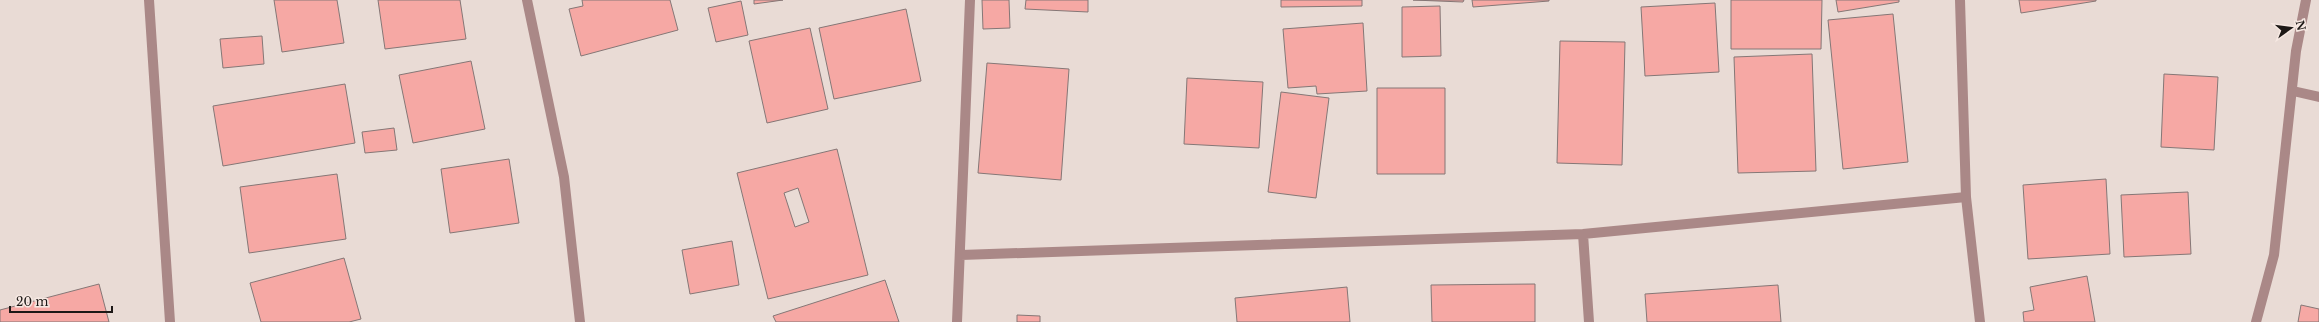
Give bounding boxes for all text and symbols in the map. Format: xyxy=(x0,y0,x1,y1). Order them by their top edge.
north arrow xyxy=(2271,8,2311,48)
text: N xyxy=(2293,19,2309,33)
scale bar xyxy=(10,288,112,314)
text: 20 m xyxy=(16,294,48,309)

